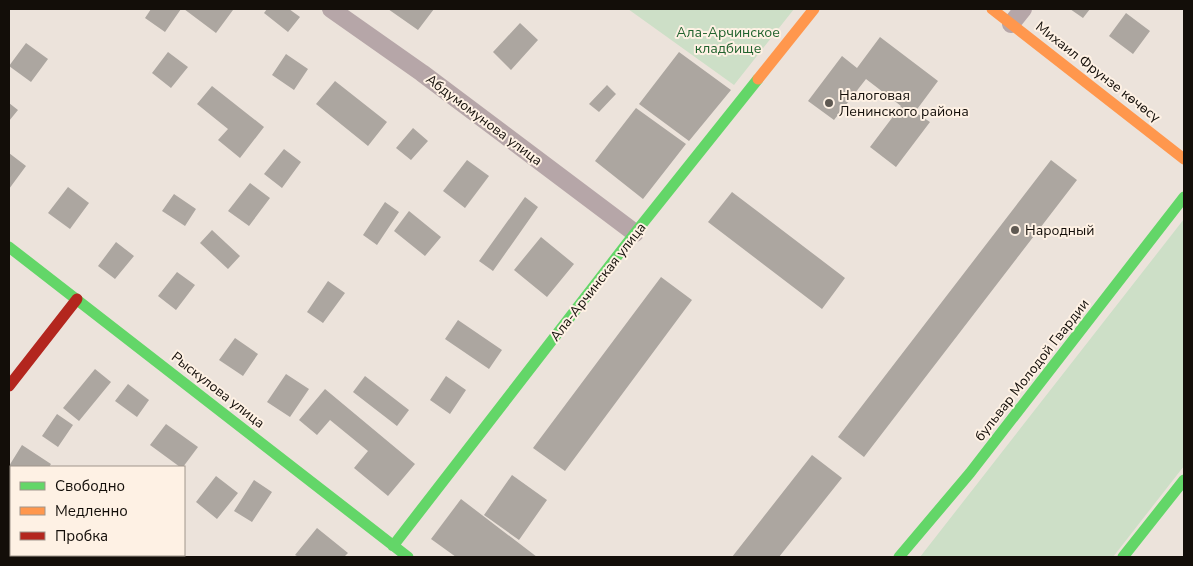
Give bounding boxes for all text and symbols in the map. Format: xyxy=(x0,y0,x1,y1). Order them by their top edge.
street label: Михаил Фрунзе көчөсү xyxy=(1032,17,1165,127)
park label: Ала-Арчинское кладбище xyxy=(676,23,780,58)
street label: Абдумомунова улица xyxy=(422,70,546,170)
place label: Налоговая Ленинского района xyxy=(839,86,969,121)
marker: Налоговая Ленинского района xyxy=(823,97,835,109)
street label: Ала-Арчинская улица xyxy=(546,219,650,345)
place label: Народный xyxy=(1025,221,1094,240)
marker: Народный xyxy=(1009,224,1021,236)
street label: бульвар Молодой Гвардии xyxy=(970,295,1094,445)
street label: Рыскулова улица xyxy=(167,348,269,432)
legend xyxy=(10,466,185,556)
text: Свободно xyxy=(55,476,125,496)
text: Медленно xyxy=(55,501,128,521)
text: Пробка xyxy=(55,526,108,546)

